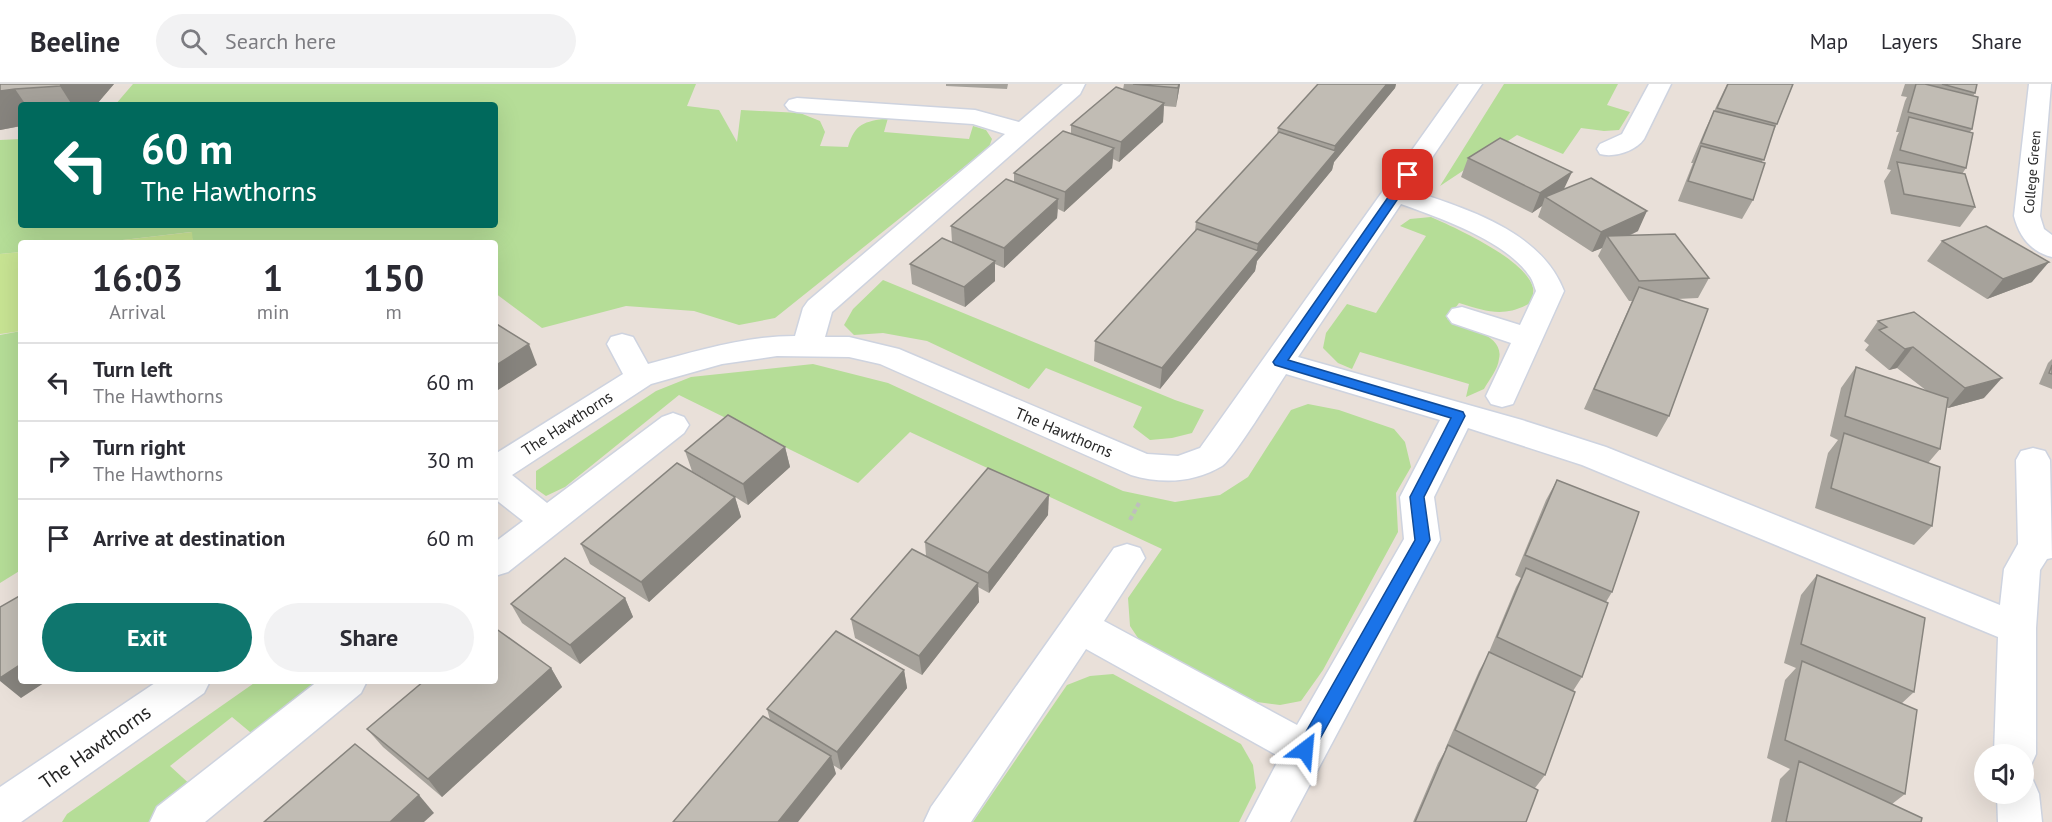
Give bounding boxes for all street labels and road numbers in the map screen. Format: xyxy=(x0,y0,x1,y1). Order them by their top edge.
street label: College Green xyxy=(2019,130,2045,214)
street label: The Hawthorns xyxy=(518,386,616,460)
street label: The Hawthorns xyxy=(1012,402,1116,462)
street label: The Hawthorns xyxy=(34,699,156,795)

